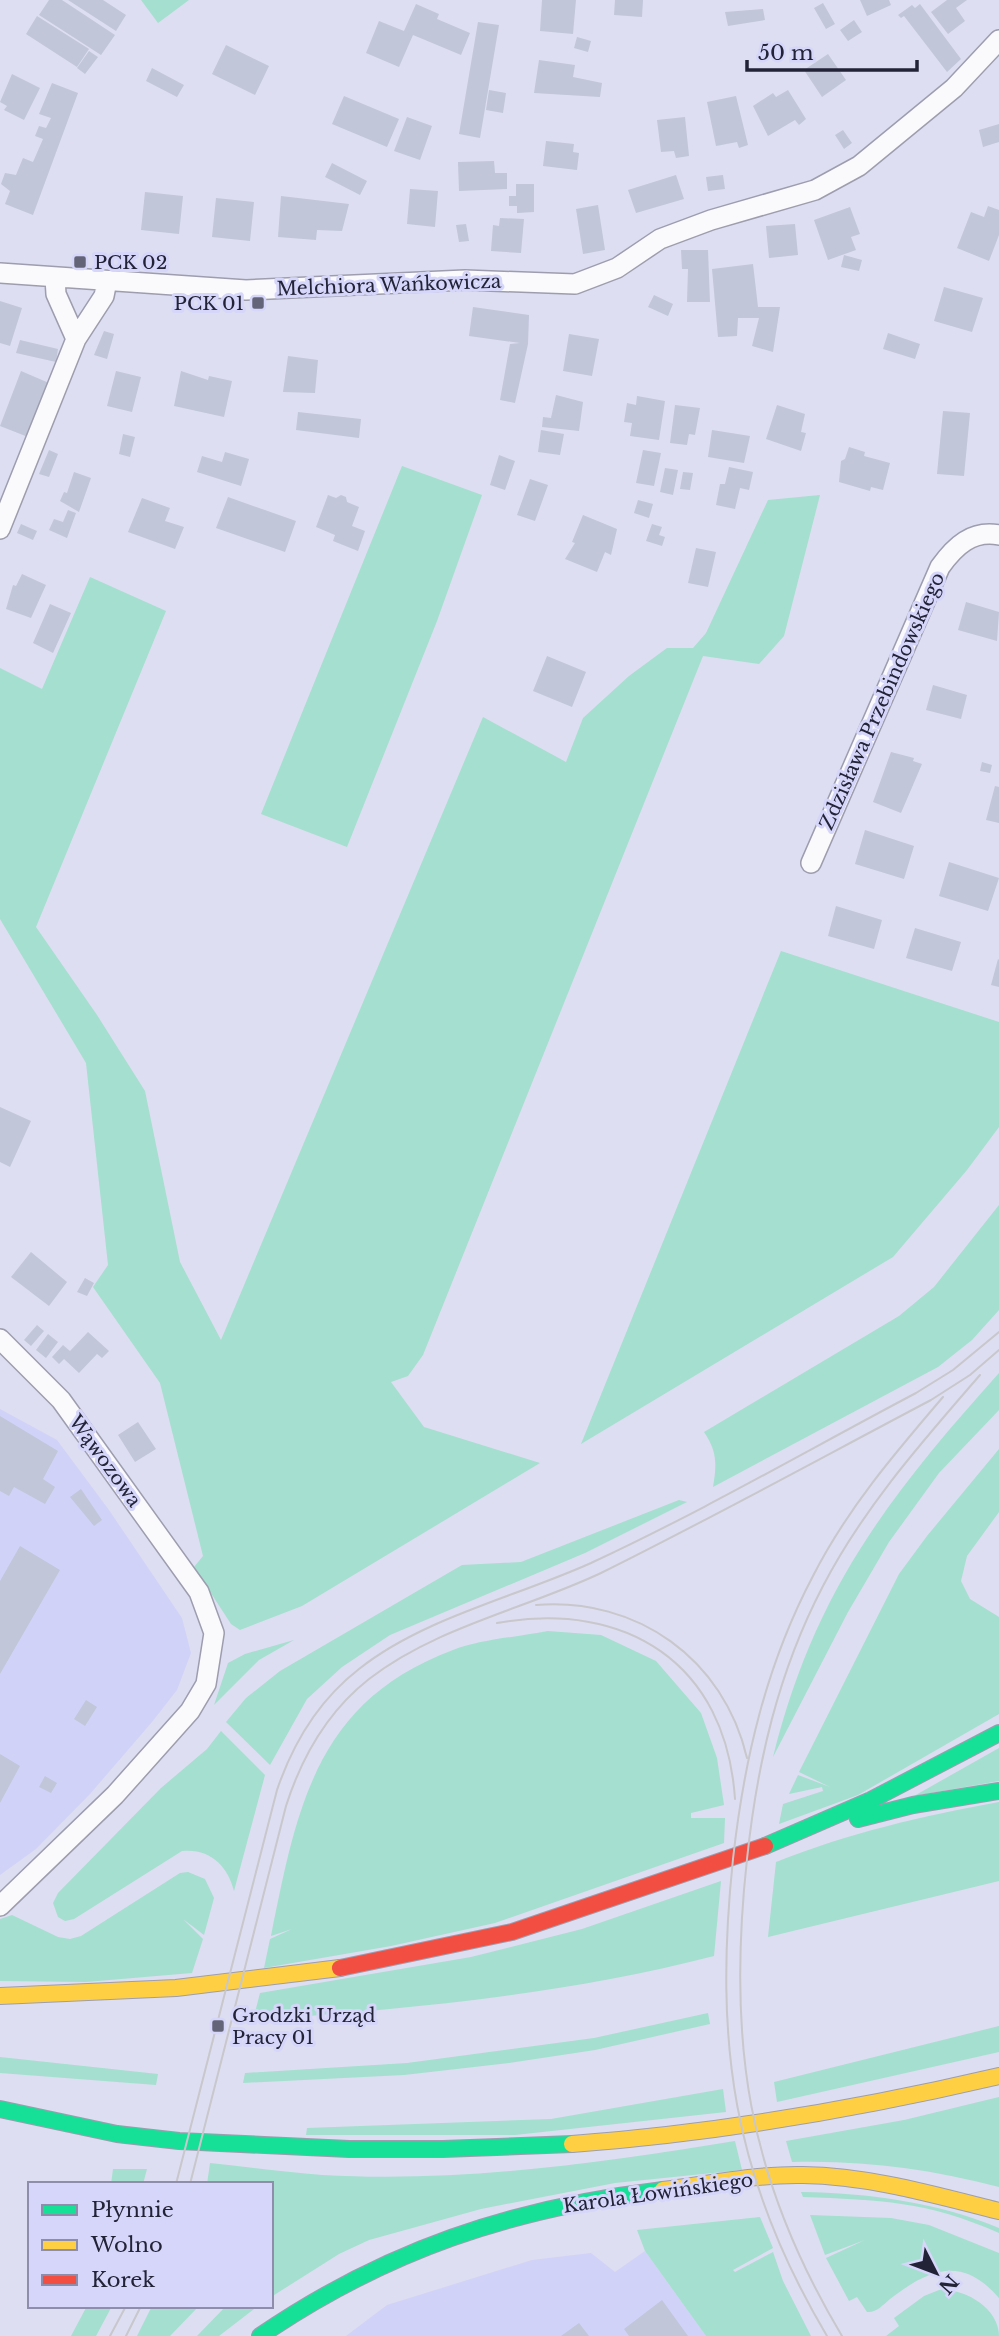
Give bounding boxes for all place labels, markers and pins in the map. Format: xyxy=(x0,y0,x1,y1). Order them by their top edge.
place label: PCK 02 xyxy=(94,251,167,274)
marker: PCK 02 xyxy=(72,254,88,270)
place label: PCK 01 xyxy=(174,292,244,315)
marker: PCK 01 xyxy=(250,295,266,311)
place label: Grodzki Urząd Pracy 01 xyxy=(232,2004,376,2049)
marker: Grodzki Urząd Pracy 01 xyxy=(210,2018,226,2034)

